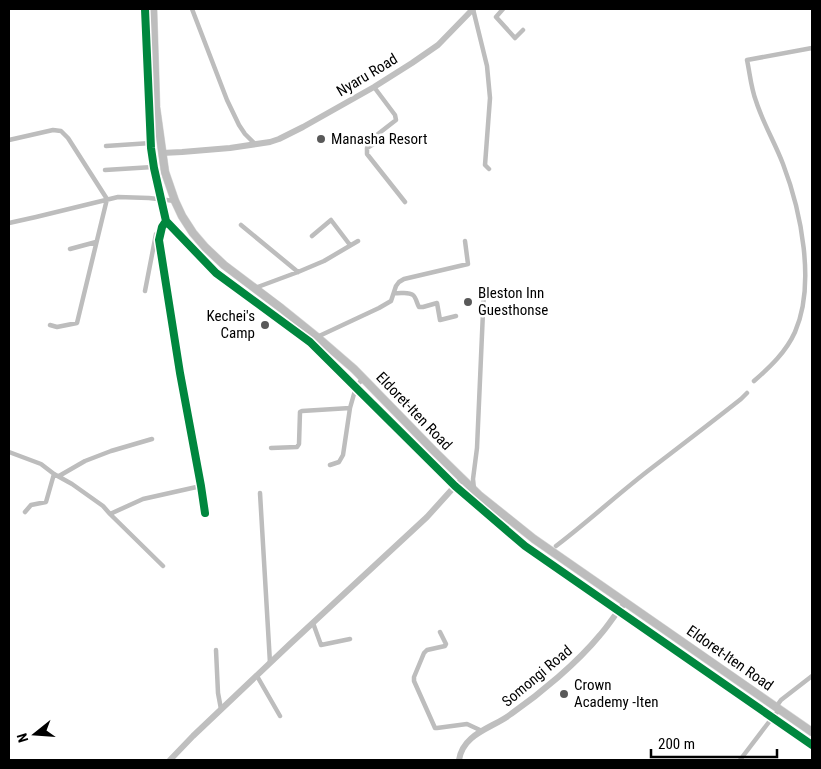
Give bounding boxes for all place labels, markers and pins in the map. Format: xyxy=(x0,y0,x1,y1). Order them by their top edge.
place label: Manasha Resort xyxy=(331,130,427,148)
marker: Manasha Resort xyxy=(315,133,327,145)
place label: Bleston Inn Guesthonse xyxy=(478,284,548,319)
marker: Bleston Inn Guesthonse xyxy=(462,296,474,308)
place label: Kechei's Camp xyxy=(206,307,255,342)
marker: Kechei's Camp xyxy=(259,319,271,331)
place label: Crown Academy -Iten xyxy=(574,676,658,711)
marker: Crown Academy -Iten xyxy=(558,688,570,700)

